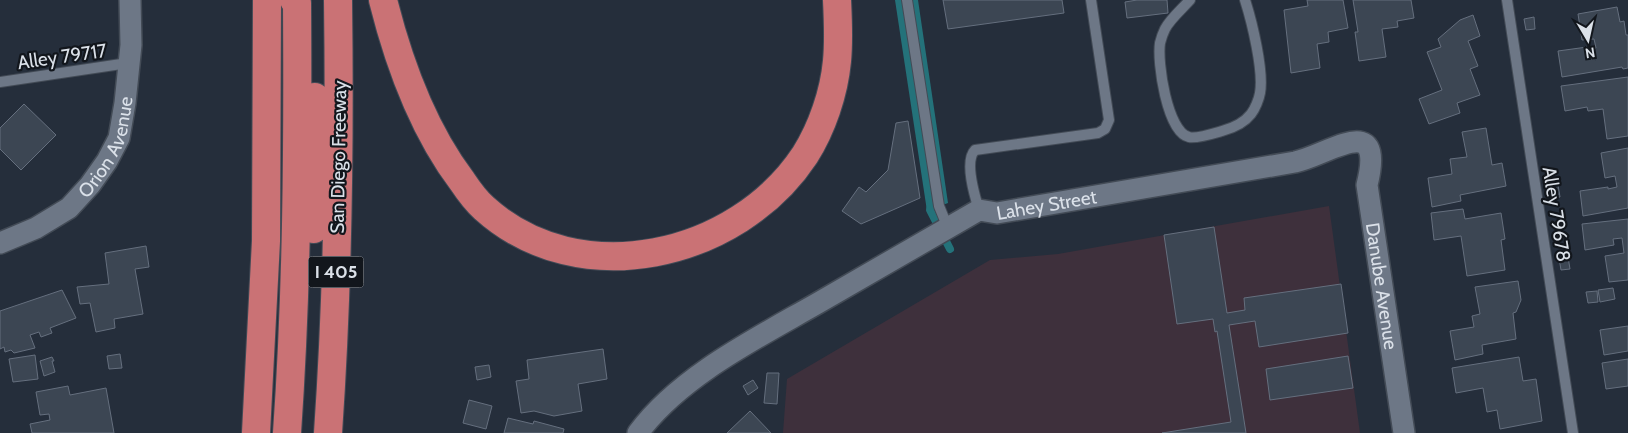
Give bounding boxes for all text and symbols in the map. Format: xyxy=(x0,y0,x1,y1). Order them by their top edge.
north arrow xyxy=(1563,15,1613,65)
street label: Alley 79717 xyxy=(16,39,108,74)
text: N xyxy=(1584,43,1596,63)
street label: San Diego Freeway xyxy=(326,80,351,234)
street label: Orion Avenue xyxy=(73,95,138,203)
street label: Alley 79678 xyxy=(1538,165,1575,263)
street label: Lahey Street xyxy=(995,185,1099,225)
street label: Danube Avenue xyxy=(1361,221,1402,351)
road number: I 405 xyxy=(308,256,364,288)

